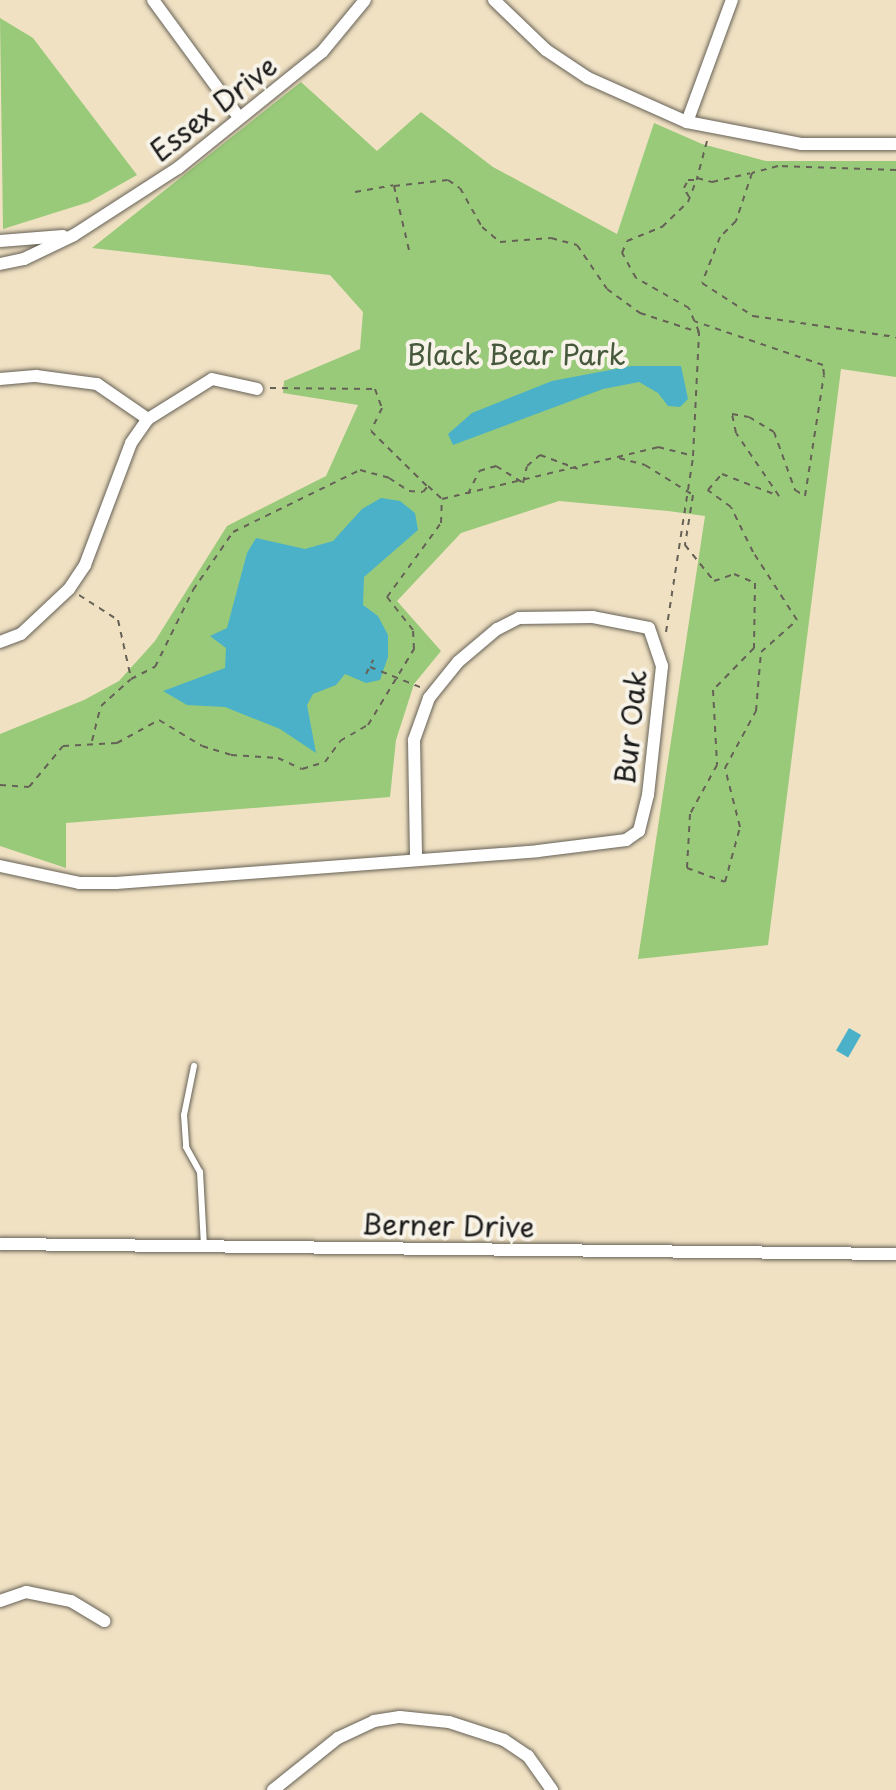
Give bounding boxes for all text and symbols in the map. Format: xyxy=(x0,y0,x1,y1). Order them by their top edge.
street label: Essex Drive xyxy=(142,48,284,168)
park label: Black Bear Park xyxy=(406,337,626,371)
street label: Bur Oak xyxy=(607,669,653,785)
street label: Berner Drive xyxy=(360,1207,536,1243)

